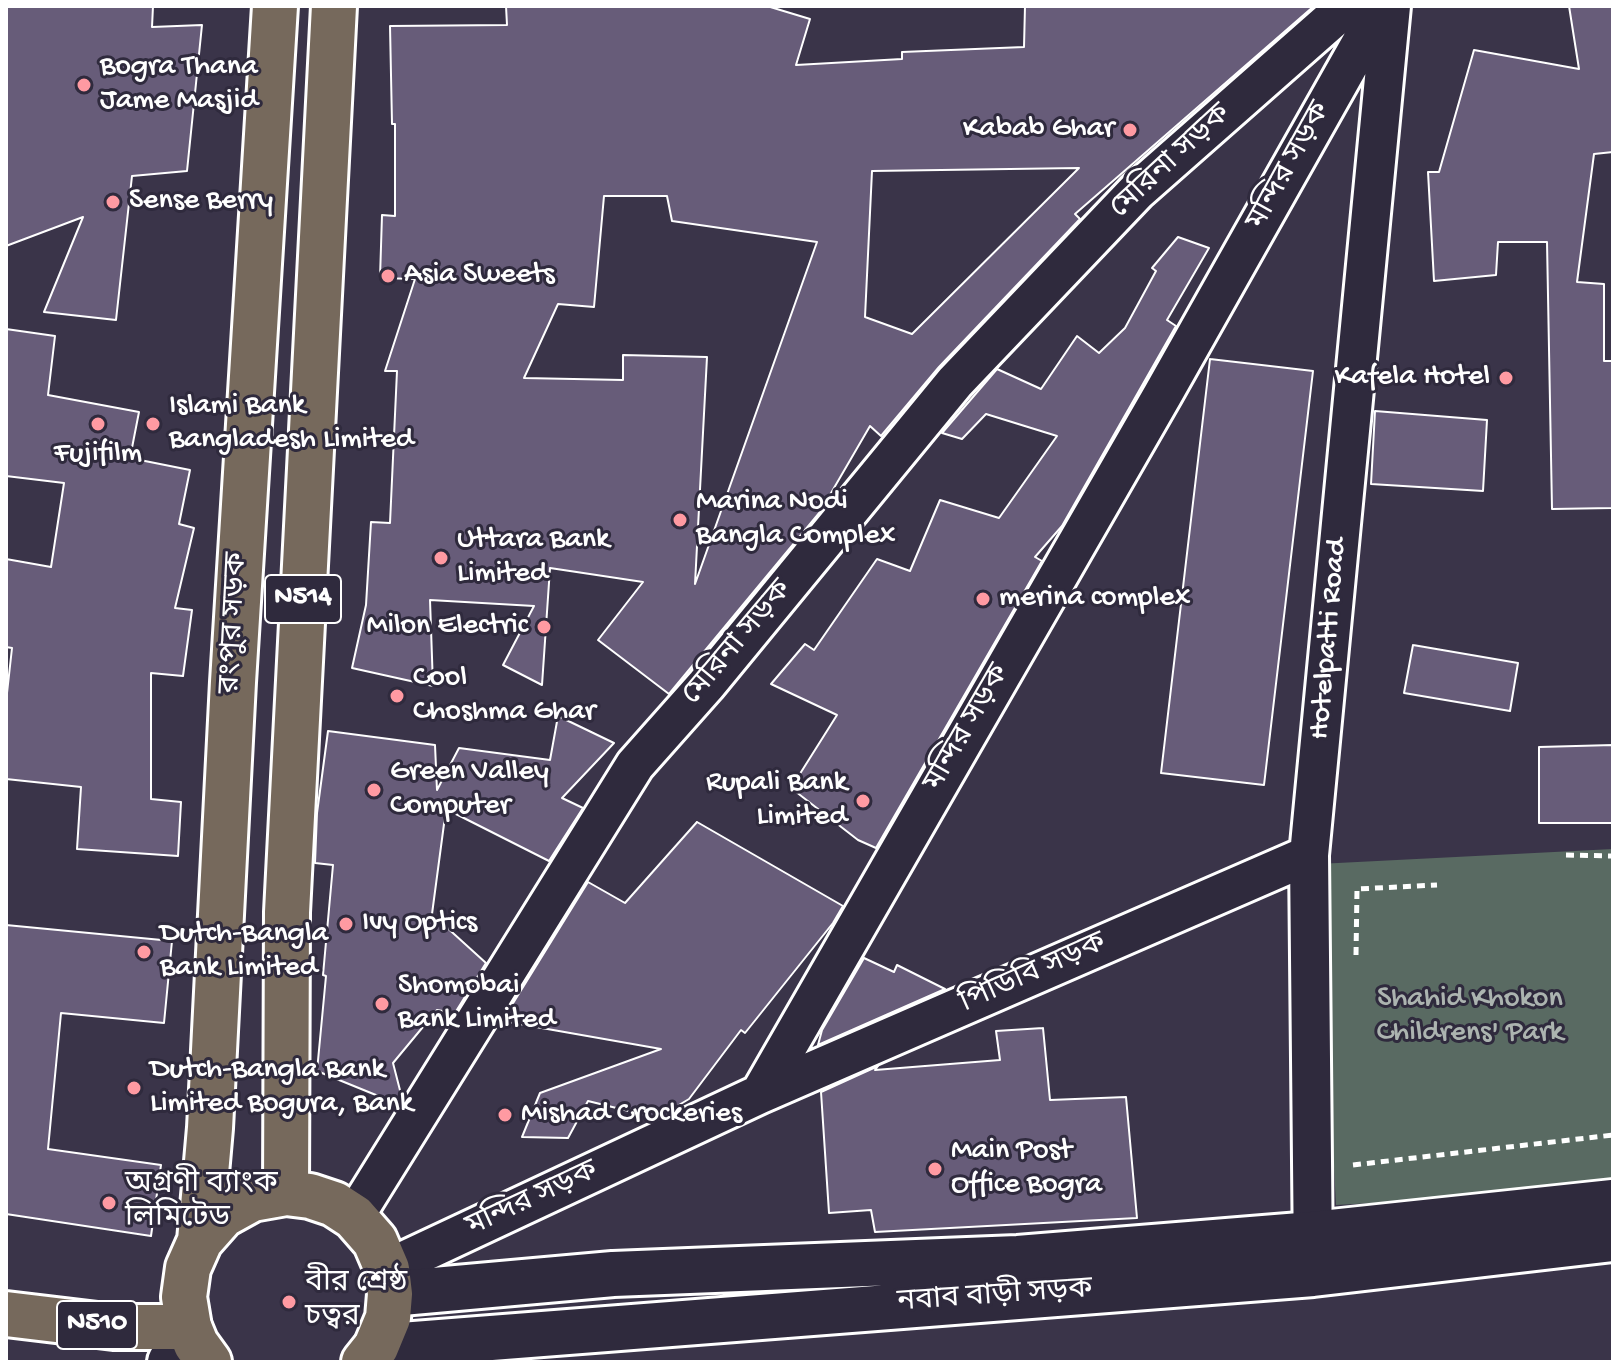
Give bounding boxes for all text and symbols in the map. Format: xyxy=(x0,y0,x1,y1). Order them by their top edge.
place label: Bogra Thana Jame Masjid xyxy=(100,50,258,120)
marker: Bogra Thana Jame Masjid xyxy=(75,76,93,94)
street label: মন্দির সড়ক xyxy=(1241,97,1341,237)
street label: মেরিনা সড়ক xyxy=(1104,98,1240,228)
place label: Kabab Ghar xyxy=(963,112,1114,148)
marker: Kabab Ghar xyxy=(1121,121,1139,139)
place label: Sense Berry xyxy=(129,184,273,220)
marker: Sense Berry xyxy=(104,193,122,211)
place label: Asia Sweets xyxy=(404,258,554,294)
marker: Asia Sweets xyxy=(379,267,397,285)
place label: Kafela Hotel xyxy=(1335,360,1490,396)
marker: Kafela Hotel xyxy=(1497,369,1515,387)
place label: Islami Bank Bangladesh Limited xyxy=(169,389,413,460)
marker: Fujifilm xyxy=(89,415,107,433)
marker: Islami Bank Bangladesh Limited xyxy=(144,415,162,433)
place label: Fujifilm xyxy=(54,437,142,473)
place label: Marina Nodi Bangla Complex xyxy=(696,485,895,556)
marker: Marina Nodi Bangla Complex xyxy=(671,511,689,529)
place label: Uttara Bank Limited xyxy=(457,523,609,594)
street label: Hotelpatti Road xyxy=(1303,537,1357,741)
marker: Uttara Bank Limited xyxy=(432,549,450,567)
street label: রংপুর সড়ক xyxy=(214,551,258,695)
street label: মেরিনা সড়ক xyxy=(676,574,802,714)
road number: N514 xyxy=(265,575,341,623)
place label: merina complex xyxy=(999,581,1191,617)
marker: merina complex xyxy=(974,590,992,608)
place label: Milon Electric xyxy=(367,609,528,645)
marker: Milon Electric xyxy=(535,618,553,636)
street label: মন্দির সড়ক xyxy=(918,659,1020,799)
place label: Cool Choshma Ghar xyxy=(413,661,595,732)
marker: Cool Choshma Ghar xyxy=(388,687,406,705)
place label: Green Valley Computer xyxy=(390,755,549,826)
place label: Rupali Bank Limited xyxy=(706,766,847,836)
marker: Green Valley Computer xyxy=(365,781,383,799)
marker: Rupali Bank Limited xyxy=(854,792,872,810)
place label: Ivy Optics xyxy=(362,906,477,942)
marker: Ivy Optics xyxy=(337,915,355,933)
place label: Dutch-Bangla Bank Limited xyxy=(160,917,328,988)
street label: পিডিবি সড়ক xyxy=(955,927,1113,1023)
marker: Dutch-Bangla Bank Limited xyxy=(135,943,153,961)
place label: Shomobai Bank Limited xyxy=(398,969,555,1040)
park label: Shahid Khokon Childrens' Park xyxy=(1377,982,1563,1052)
marker: Shomobai Bank Limited xyxy=(373,995,391,1013)
place label: Dutch-Bangla Bank Limited Bogura, Bank xyxy=(150,1053,413,1124)
marker: Dutch-Bangla Bank Limited Bogura, Bank xyxy=(125,1079,143,1097)
place label: Mishad Crockeries xyxy=(521,1097,742,1133)
marker: Mishad Crockeries xyxy=(496,1106,514,1124)
place label: Main Post Office Bogra xyxy=(951,1134,1102,1204)
street label: মন্দির সড়ক xyxy=(461,1155,605,1247)
marker: Main Post Office Bogra xyxy=(926,1160,944,1178)
place label: অগ্রণী ব্যাংক লিমিটেড xyxy=(125,1168,278,1238)
marker: অগ্রণী ব্যাংক লিমিটেড xyxy=(100,1194,118,1212)
place label: বীর শ্রেষ্ঠ চত্বর xyxy=(305,1267,407,1338)
street label: নবাব বাড়ী সড়ক xyxy=(896,1273,1094,1323)
marker: বীর শ্রেষ্ঠ চত্বর xyxy=(280,1293,298,1311)
road number: N510 xyxy=(57,1301,137,1349)

